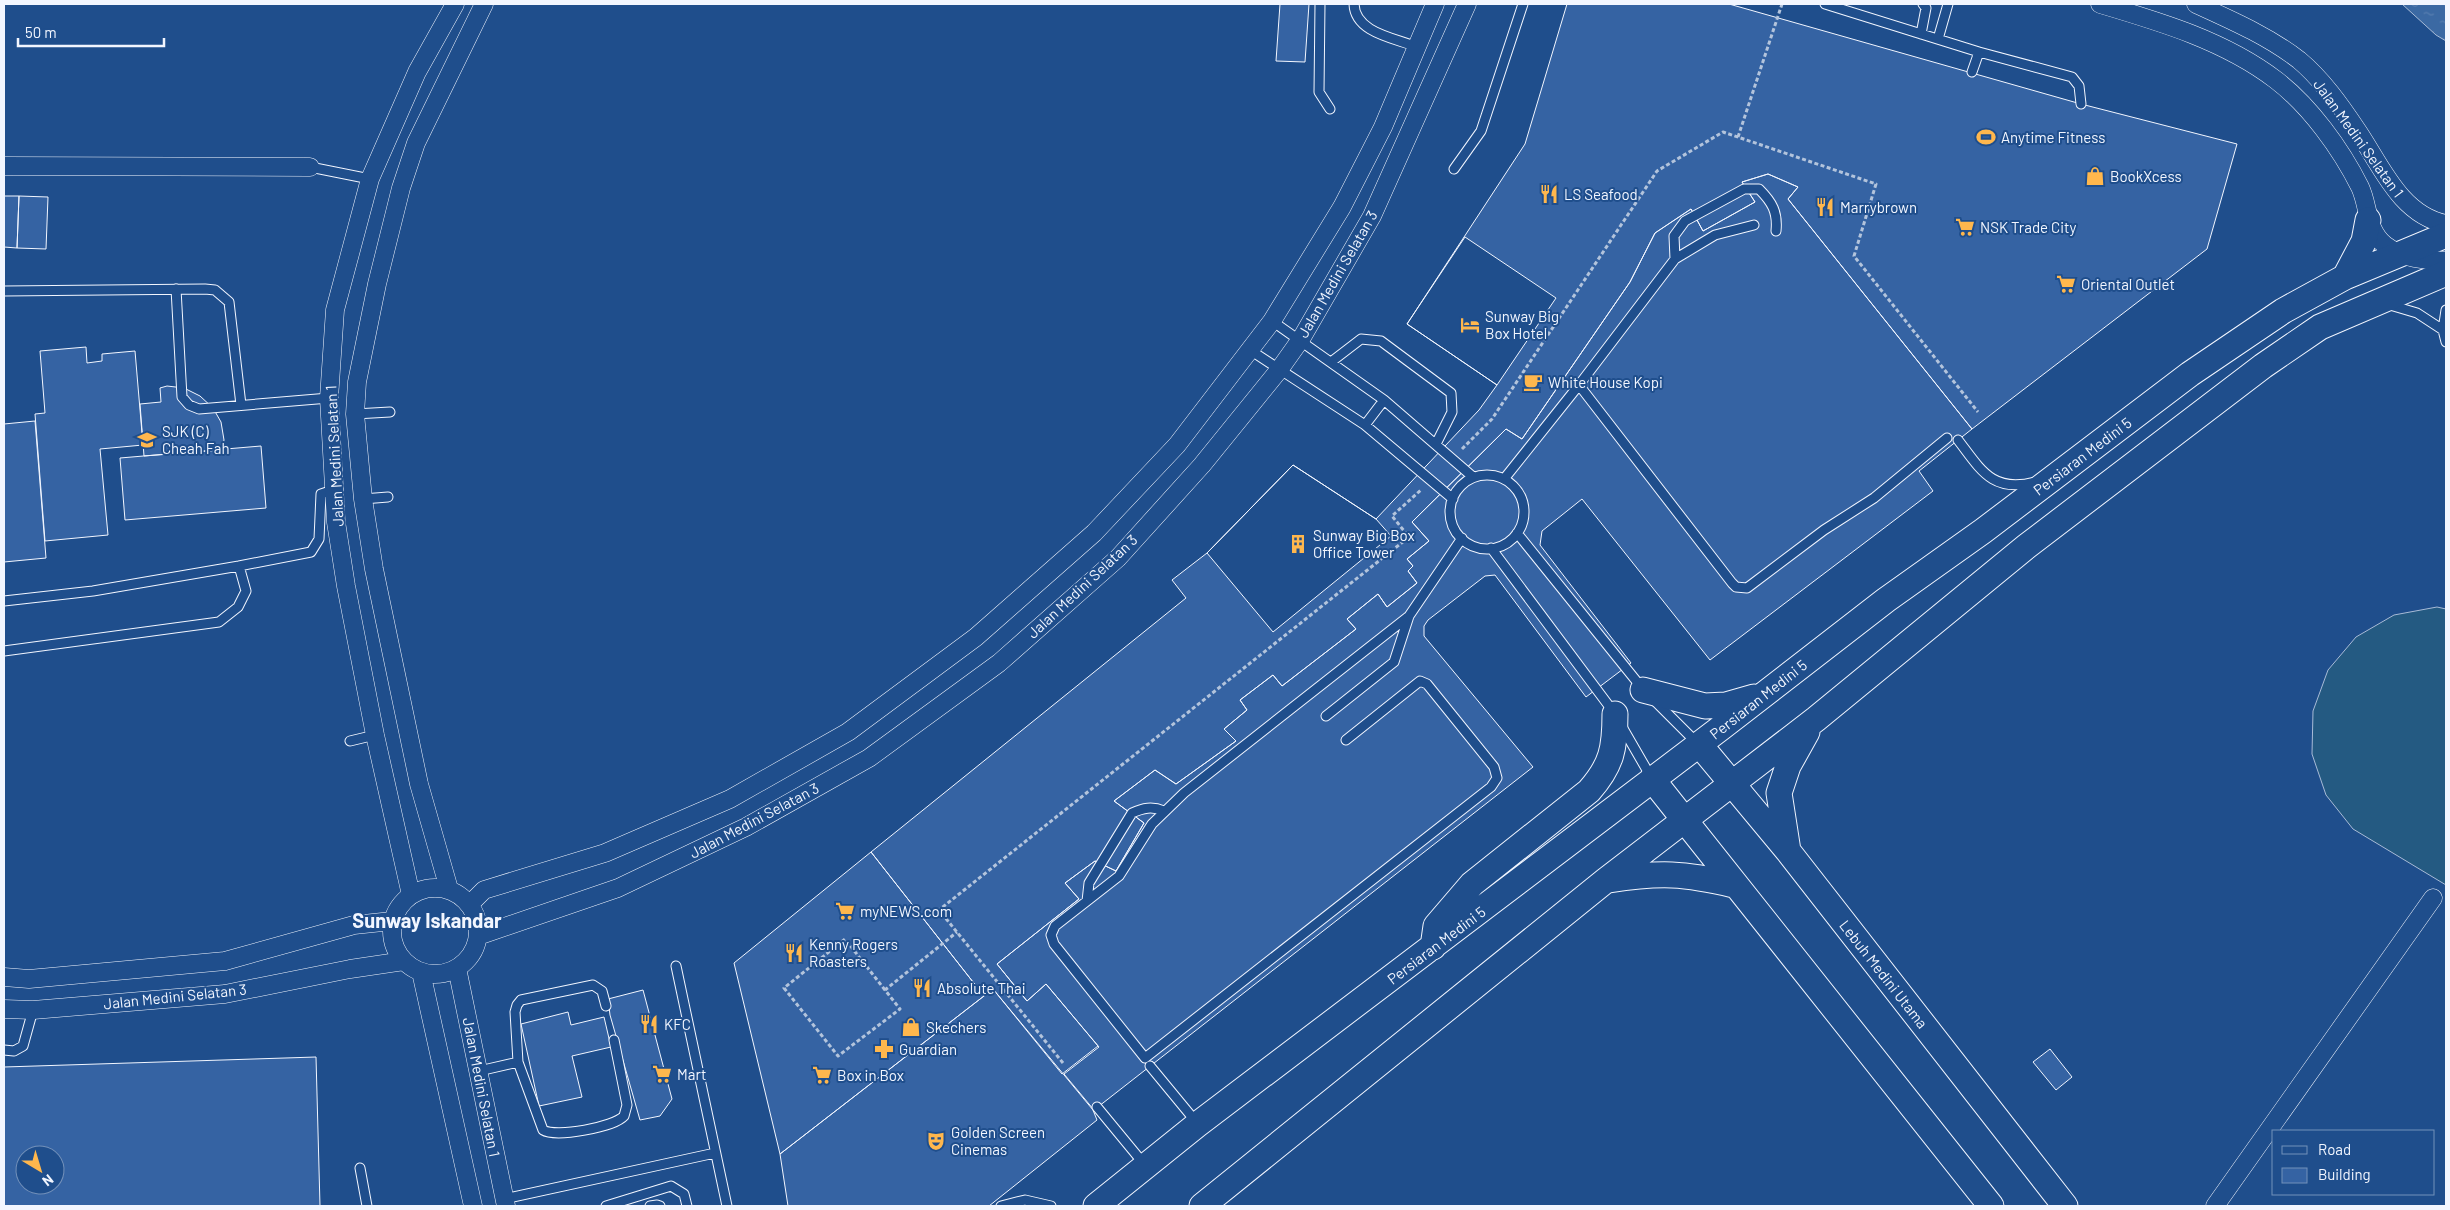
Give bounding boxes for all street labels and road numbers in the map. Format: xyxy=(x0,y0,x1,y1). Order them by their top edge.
street label: Jalan Medini Selatan 1 xyxy=(2310,75,2408,201)
street label: Jalan Medini Selatan 3 xyxy=(1293,207,1381,341)
street label: Jalan Medini Selatan 1 xyxy=(321,385,347,527)
street label: Persiaran Medini 5 xyxy=(2029,413,2135,499)
street label: Jalan Medini Selatan 3 xyxy=(1023,530,1141,642)
street label: Persiaran Medini 5 xyxy=(1706,656,1810,742)
street label: Jalan Medini Selatan 3 xyxy=(686,778,822,862)
street label: Persiaran Medini 5 xyxy=(1383,902,1489,988)
street label: Lebuh Medini Utama xyxy=(1836,916,1932,1032)
street label: Jalan Medini Selatan 3 xyxy=(102,980,248,1012)
street label: Jalan Medini Selatan 1 xyxy=(460,1016,504,1158)

